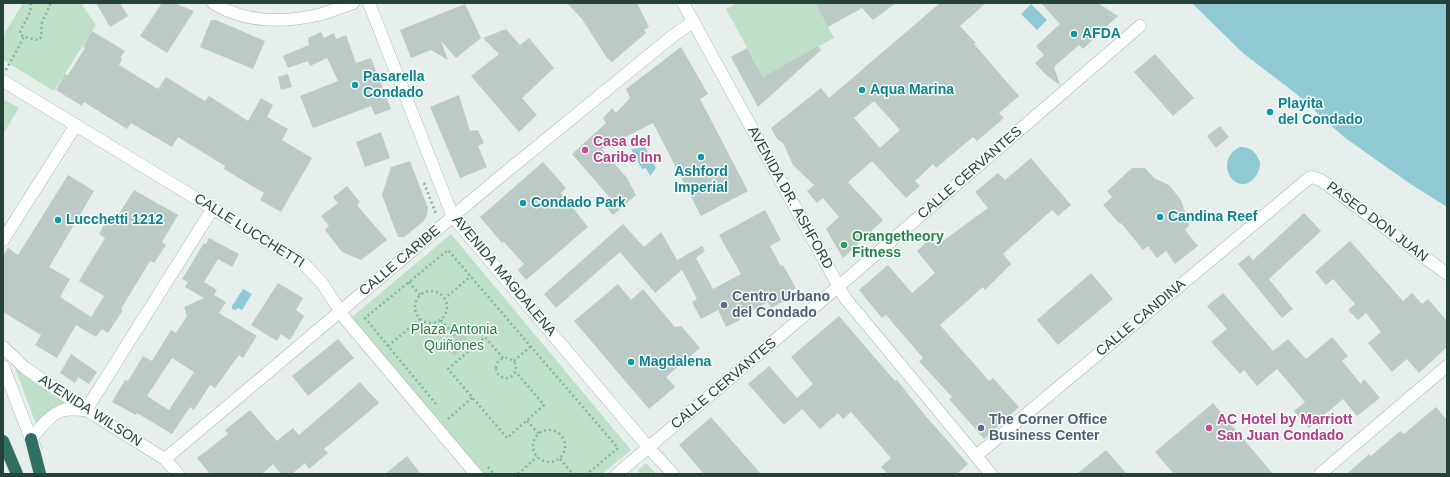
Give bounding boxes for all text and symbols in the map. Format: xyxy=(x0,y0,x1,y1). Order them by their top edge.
place label: AFDA xyxy=(1082,26,1121,42)
marker: AFDA xyxy=(1069,29,1079,39)
place label: Pasarella Condado xyxy=(363,69,424,102)
marker: Pasarella Condado xyxy=(350,80,360,90)
place label: Aqua Marina xyxy=(870,82,954,98)
marker: Aqua Marina xyxy=(857,85,867,95)
place label: Playita del Condado xyxy=(1278,96,1363,128)
marker: Playita del Condado xyxy=(1265,107,1275,117)
street label: CALLE CERVANTES xyxy=(914,123,1026,223)
street label: AVENIDA DR. ASHFORD xyxy=(744,124,836,272)
place label: Casa del Caribe Inn xyxy=(593,134,661,166)
marker: Casa del Caribe Inn xyxy=(580,145,590,155)
marker: Ashford Imperial xyxy=(696,152,706,162)
place label: Ashford Imperial xyxy=(674,164,728,196)
street label: PASEO DON JUAN xyxy=(1323,178,1431,266)
street label: CALLE LUCCHETTI xyxy=(191,190,307,272)
place label: Condado Park xyxy=(531,195,626,211)
marker: Condado Park xyxy=(518,198,528,208)
place label: Candina Reef xyxy=(1168,209,1257,225)
place label: Lucchetti 1212 xyxy=(66,212,163,228)
street label: AVENIDA MAGDALENA xyxy=(449,212,559,340)
marker: Candina Reef xyxy=(1155,212,1165,222)
marker: Lucchetti 1212 xyxy=(53,215,63,225)
street label: CALLE CARIBE xyxy=(356,222,444,300)
place label: Orangetheory Fitness xyxy=(852,229,944,262)
marker: Orangetheory Fitness xyxy=(839,240,849,250)
street label: CALLE CANDINA xyxy=(1093,276,1189,360)
place label: Centro Urbano del Condado xyxy=(732,289,830,322)
marker: Centro Urbano del Condado xyxy=(719,300,729,310)
park label: Plaza Antonia Quiñones xyxy=(411,322,497,354)
street label: CALLE CERVANTES xyxy=(668,335,780,433)
place label: Magdalena xyxy=(639,354,711,370)
marker: Magdalena xyxy=(626,357,636,367)
street label: AVENIDA WILSON xyxy=(35,371,145,451)
place label: The Corner Office Business Center xyxy=(989,412,1107,444)
place label: AC Hotel by Marriott San Juan Condado xyxy=(1217,412,1352,444)
marker: The Corner Office Business Center xyxy=(976,423,986,433)
marker: AC Hotel by Marriott San Juan Condado xyxy=(1204,423,1214,433)

